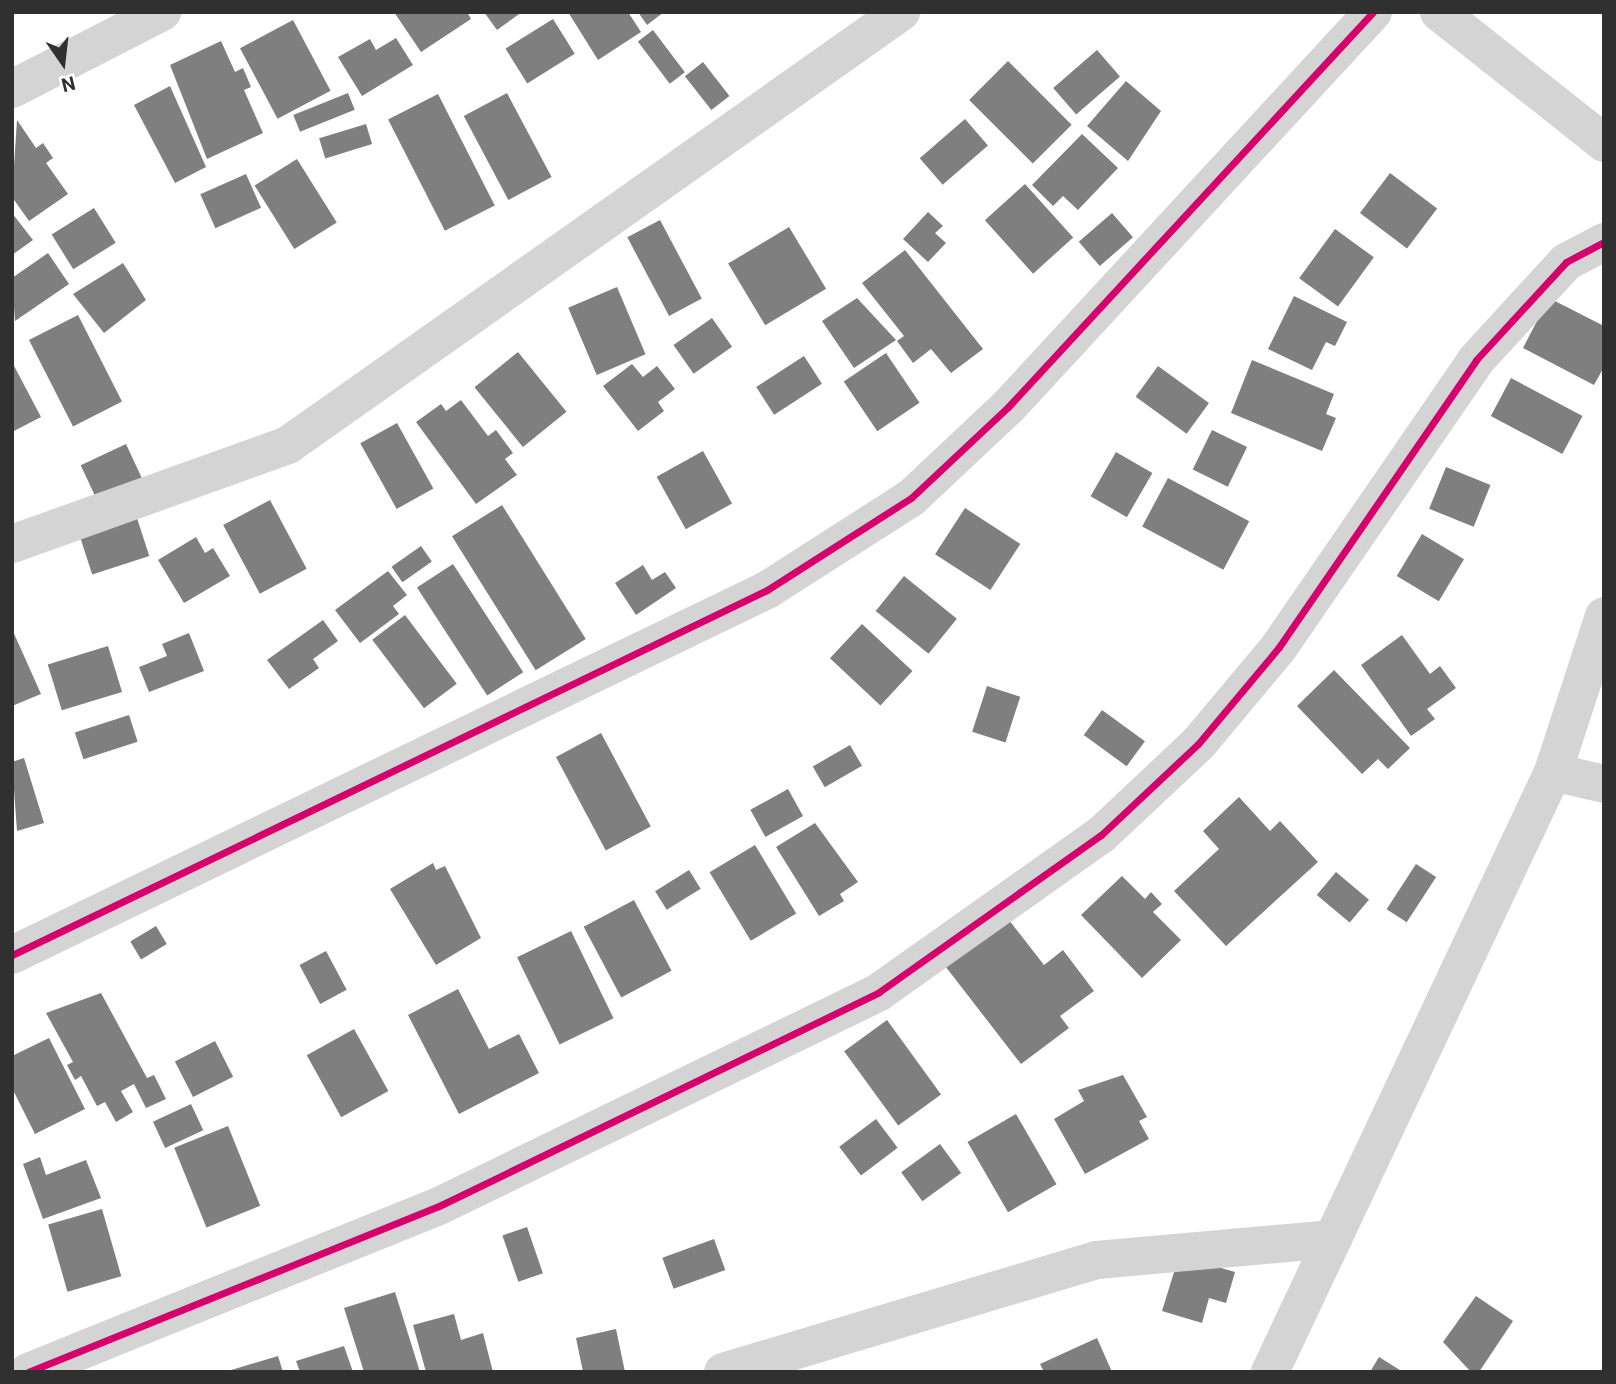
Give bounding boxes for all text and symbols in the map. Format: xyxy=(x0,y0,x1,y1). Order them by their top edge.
north arrow xyxy=(28,28,98,98)
text: N xyxy=(59,71,77,97)

